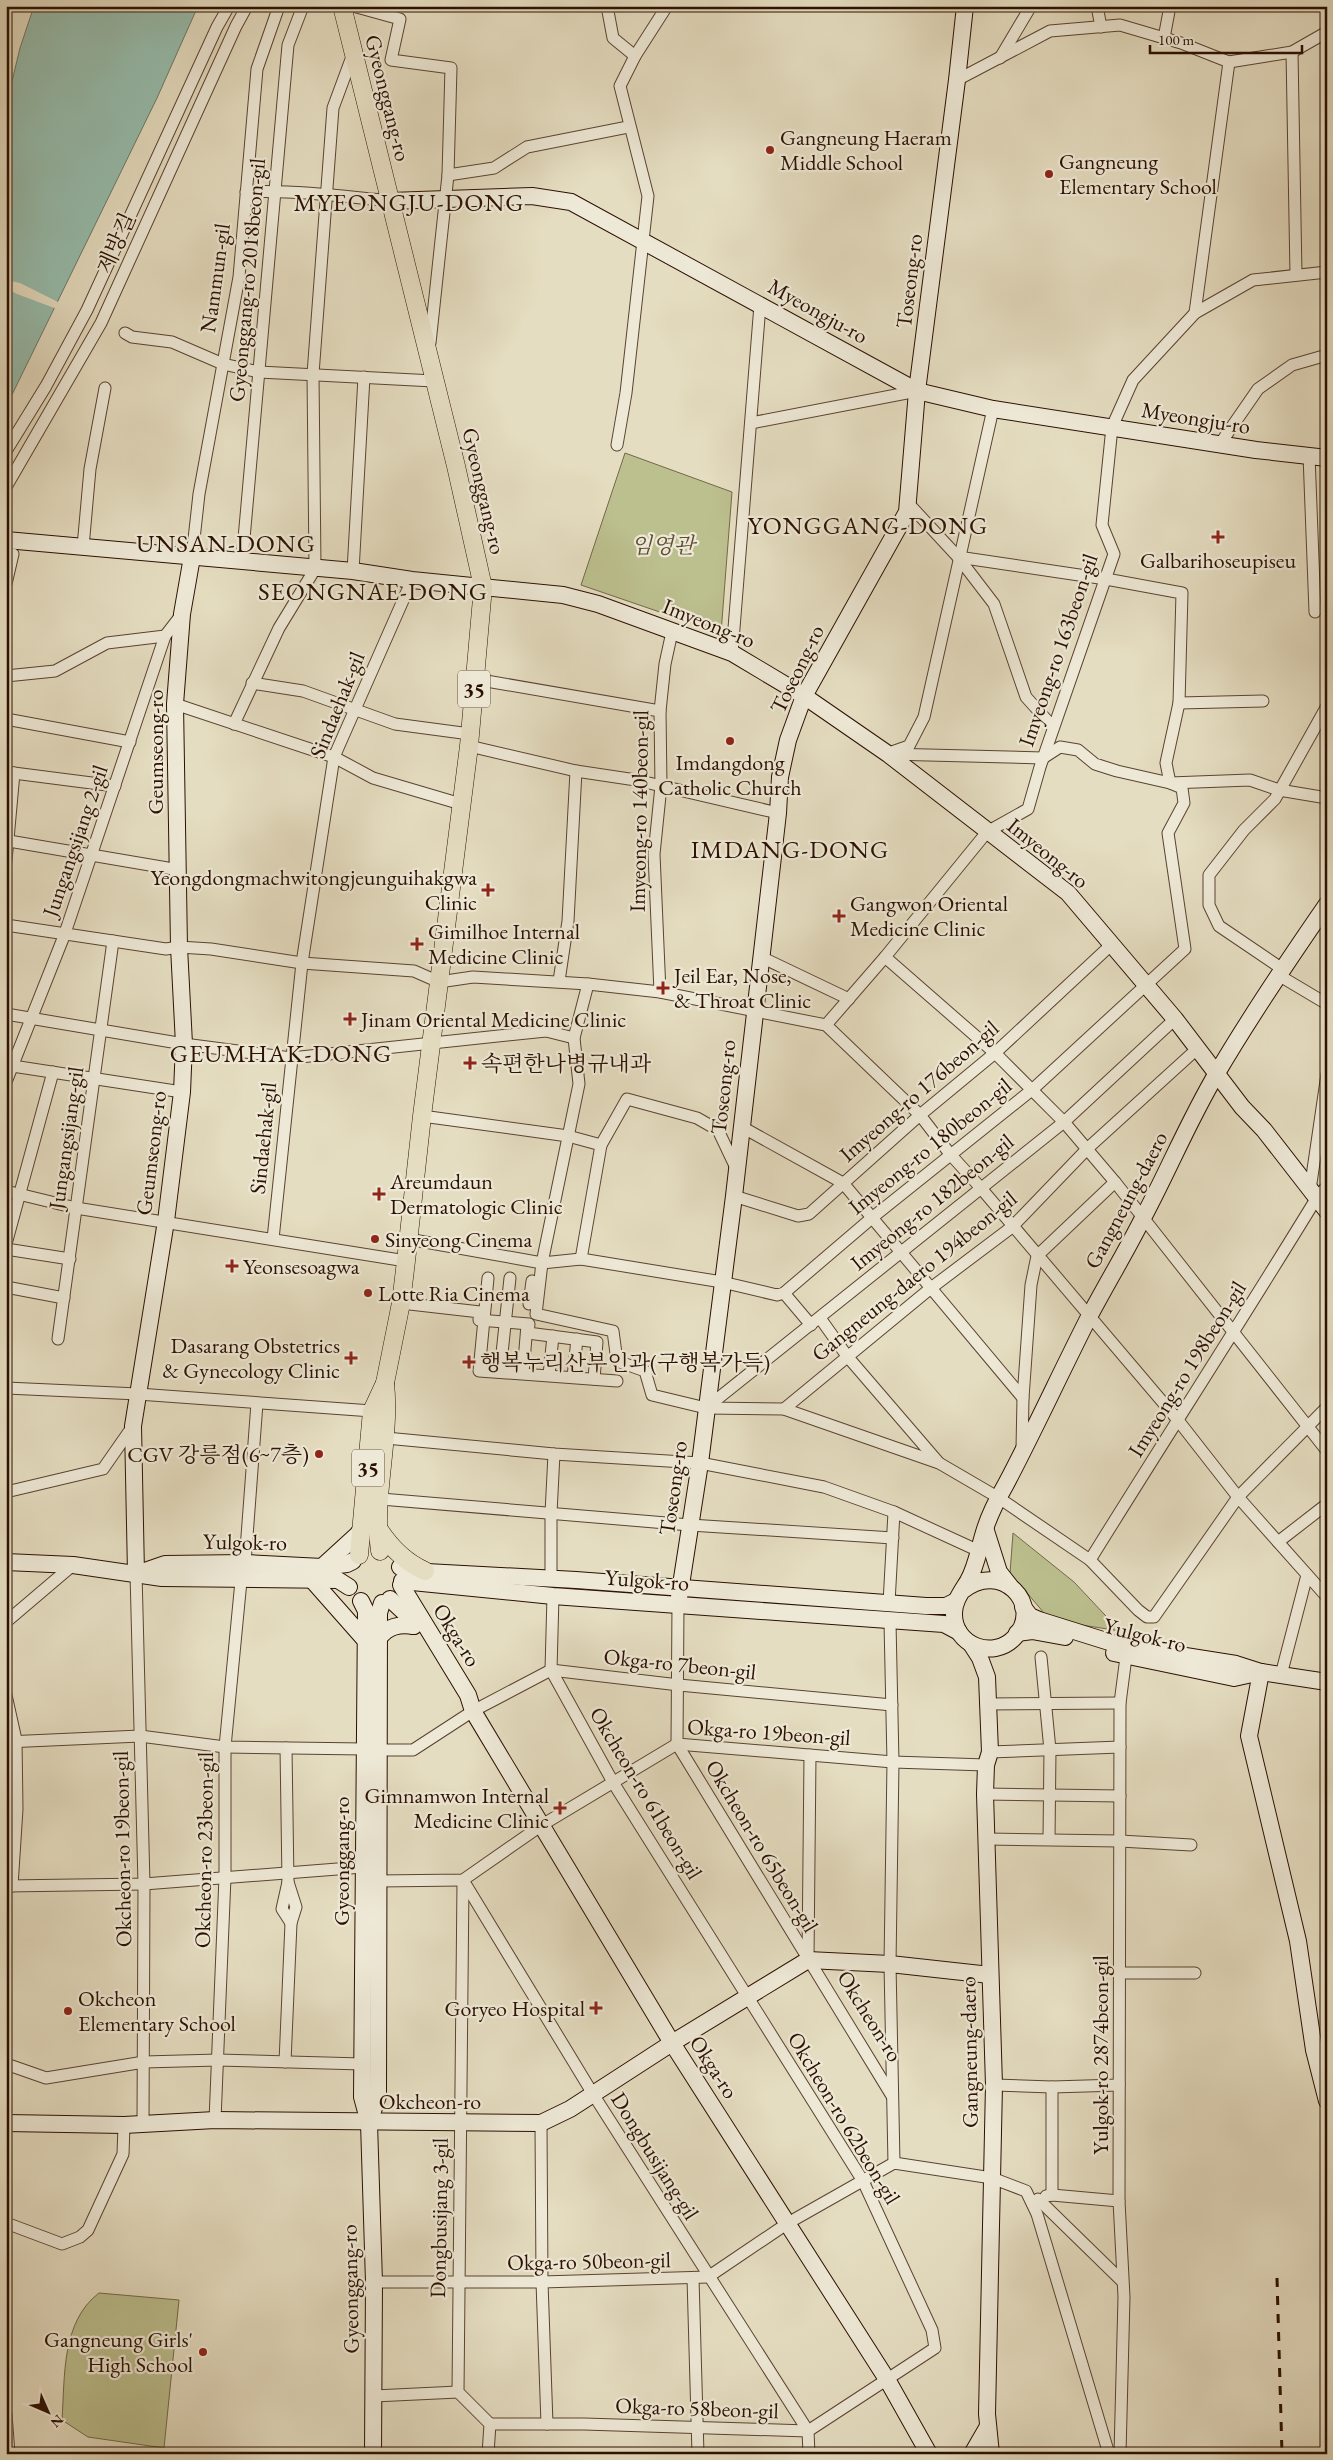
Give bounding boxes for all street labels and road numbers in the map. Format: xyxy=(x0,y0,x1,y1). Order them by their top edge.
street label: Gyeonggang-ro xyxy=(358,32,418,164)
street label: Gyeonggang-ro 2018beon-gil xyxy=(222,157,272,403)
street label: 제방길 xyxy=(90,208,142,278)
street label: Nammun-gil xyxy=(193,222,237,334)
street label: Toseong-ro xyxy=(889,232,929,330)
street label: Myeongju-ro xyxy=(763,272,873,350)
street label: Myeongju-ro xyxy=(1139,395,1253,441)
street label: Gyeonggang-ro xyxy=(455,425,513,557)
street label: Imyeong-ro 163beon-gil xyxy=(1011,550,1105,750)
street label: Imyeong-ro xyxy=(658,591,760,655)
street label: Toseong-ro xyxy=(763,620,831,718)
street label: Sindaehak-gil xyxy=(302,647,372,763)
road number: 35 xyxy=(458,671,490,708)
street label: Geumseong-ro xyxy=(141,689,170,815)
street label: Imyeong-ro 140beon-gil xyxy=(623,710,655,912)
street label: Jungangsijang 2-gil xyxy=(35,761,115,923)
street label: Imyeong-ro xyxy=(1001,811,1095,895)
street label: Imyeong-ro 176beon-gil xyxy=(833,1014,1005,1168)
street label: Toseong-ro xyxy=(704,1038,742,1136)
street label: Jungangsijang-gil xyxy=(41,1065,90,1213)
street label: Imyeong-ro 180beon-gil xyxy=(842,1071,1018,1221)
street label: Sindaehak-gil xyxy=(243,1081,283,1195)
street label: Geumseong-ro xyxy=(129,1089,173,1217)
street label: Gangneung-daero xyxy=(1078,1126,1174,1274)
street label: Imyeong-ro 182beon-gil xyxy=(844,1127,1020,1277)
street label: Gangneung-daero 194beon-gil xyxy=(805,1184,1023,1368)
street label: Imyeong-ro 198beon-gil xyxy=(1121,1276,1253,1462)
street label: Toseong-ro xyxy=(652,1439,694,1537)
road number: 35 xyxy=(352,1450,384,1486)
street label: Yulgok-ro xyxy=(203,1527,288,1557)
street label: Yulgok-ro xyxy=(604,1563,690,1597)
street label: Okga-ro xyxy=(426,1598,488,1672)
street label: Yulgok-ro xyxy=(1101,1611,1190,1659)
street label: Okga-ro 7beon-gil xyxy=(602,1642,758,1686)
street label: Okcheon-ro 61beon-gil xyxy=(583,1701,709,1885)
street label: Okga-ro 19beon-gil xyxy=(686,1712,852,1752)
street label: Okcheon-ro 19beon-gil xyxy=(106,1751,138,1947)
street label: Okcheon-ro 23beon-gil xyxy=(188,1752,220,1948)
street label: Okcheon-ro 65beon-gil xyxy=(699,1754,825,1938)
street label: Gyeonggang-ro xyxy=(327,1796,356,1926)
street label: Yulgok-ro 2874beon-gil xyxy=(1086,1955,1115,2155)
street label: Okcheon-ro xyxy=(831,1965,910,2067)
street label: Gangneung-daero xyxy=(953,1976,985,2128)
street label: Okcheon-ro 62beon-gil xyxy=(781,2026,907,2210)
street label: Okga-ro xyxy=(683,2030,745,2104)
street label: Okcheon-ro xyxy=(379,2087,481,2116)
street label: Dongbusijang-gil xyxy=(604,2087,706,2225)
street label: Dongbusijang 3-gil xyxy=(423,2138,455,2298)
street label: Gyeonggang-ro xyxy=(334,2224,366,2354)
street label: Okga-ro 50beon-gil xyxy=(507,2245,671,2277)
street label: Okga-ro 58beon-gil xyxy=(615,2391,779,2425)

